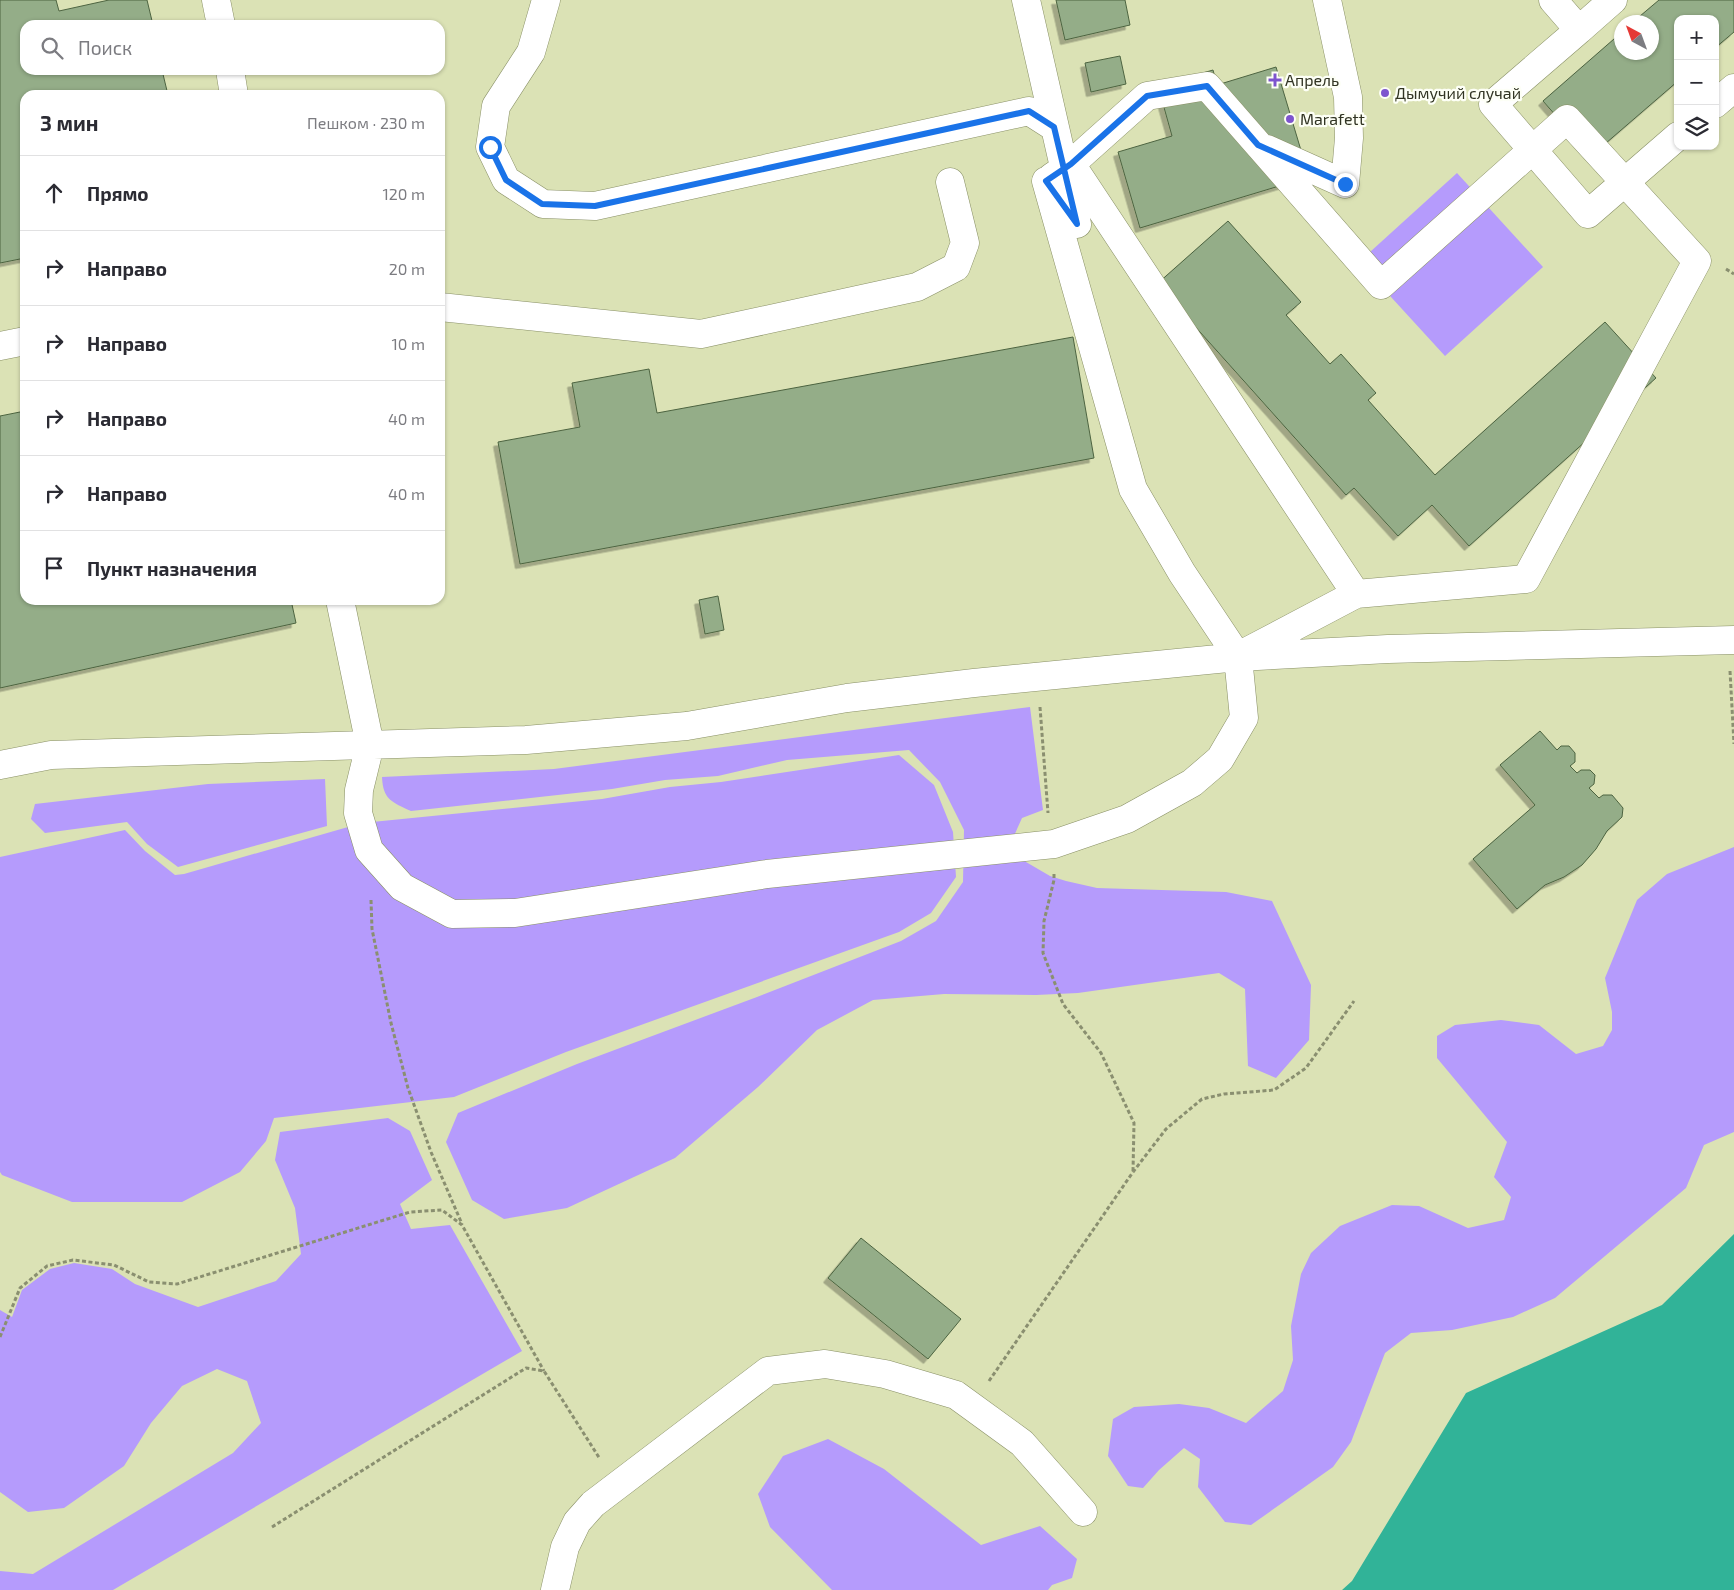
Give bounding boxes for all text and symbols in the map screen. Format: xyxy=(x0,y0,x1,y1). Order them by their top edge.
north arrow xyxy=(1614,15,1659,60)
map controls xyxy=(1674,15,1719,150)
button: + xyxy=(1674,15,1719,60)
search box xyxy=(20,20,445,75)
icon: search xyxy=(38,34,66,62)
text: Поиск xyxy=(78,36,132,59)
button: − xyxy=(1674,60,1719,105)
place label: Апрель xyxy=(1285,70,1339,89)
marker: Апрель xyxy=(1269,74,1281,86)
place label: Дымучий случай xyxy=(1395,83,1521,103)
marker: Дымучий случай xyxy=(1379,87,1391,99)
button: layers xyxy=(1674,105,1719,150)
place label: Marafett xyxy=(1300,109,1365,128)
text: 3 мин xyxy=(40,110,98,135)
text: Пешком · 230 m xyxy=(307,113,425,132)
marker: Marafett xyxy=(1284,113,1296,125)
route start xyxy=(479,136,502,159)
route end xyxy=(1334,173,1357,196)
icon: ahead xyxy=(40,179,68,207)
text: Прямо xyxy=(87,182,149,205)
text: 120 m xyxy=(382,184,425,203)
icon: right xyxy=(40,254,68,282)
text: Направо xyxy=(87,257,167,280)
text: 20 m xyxy=(389,259,425,278)
icon: right xyxy=(40,329,68,357)
text: Направо xyxy=(87,332,167,355)
text: 10 m xyxy=(391,334,425,353)
icon: right xyxy=(40,404,68,432)
text: Направо xyxy=(87,407,167,430)
text: 40 m xyxy=(388,409,425,428)
icon: right xyxy=(40,479,68,507)
text: Направо xyxy=(87,482,167,505)
text: 40 m xyxy=(388,484,425,503)
icon: arrive xyxy=(40,554,68,582)
text: Пункт назначения xyxy=(87,557,257,580)

